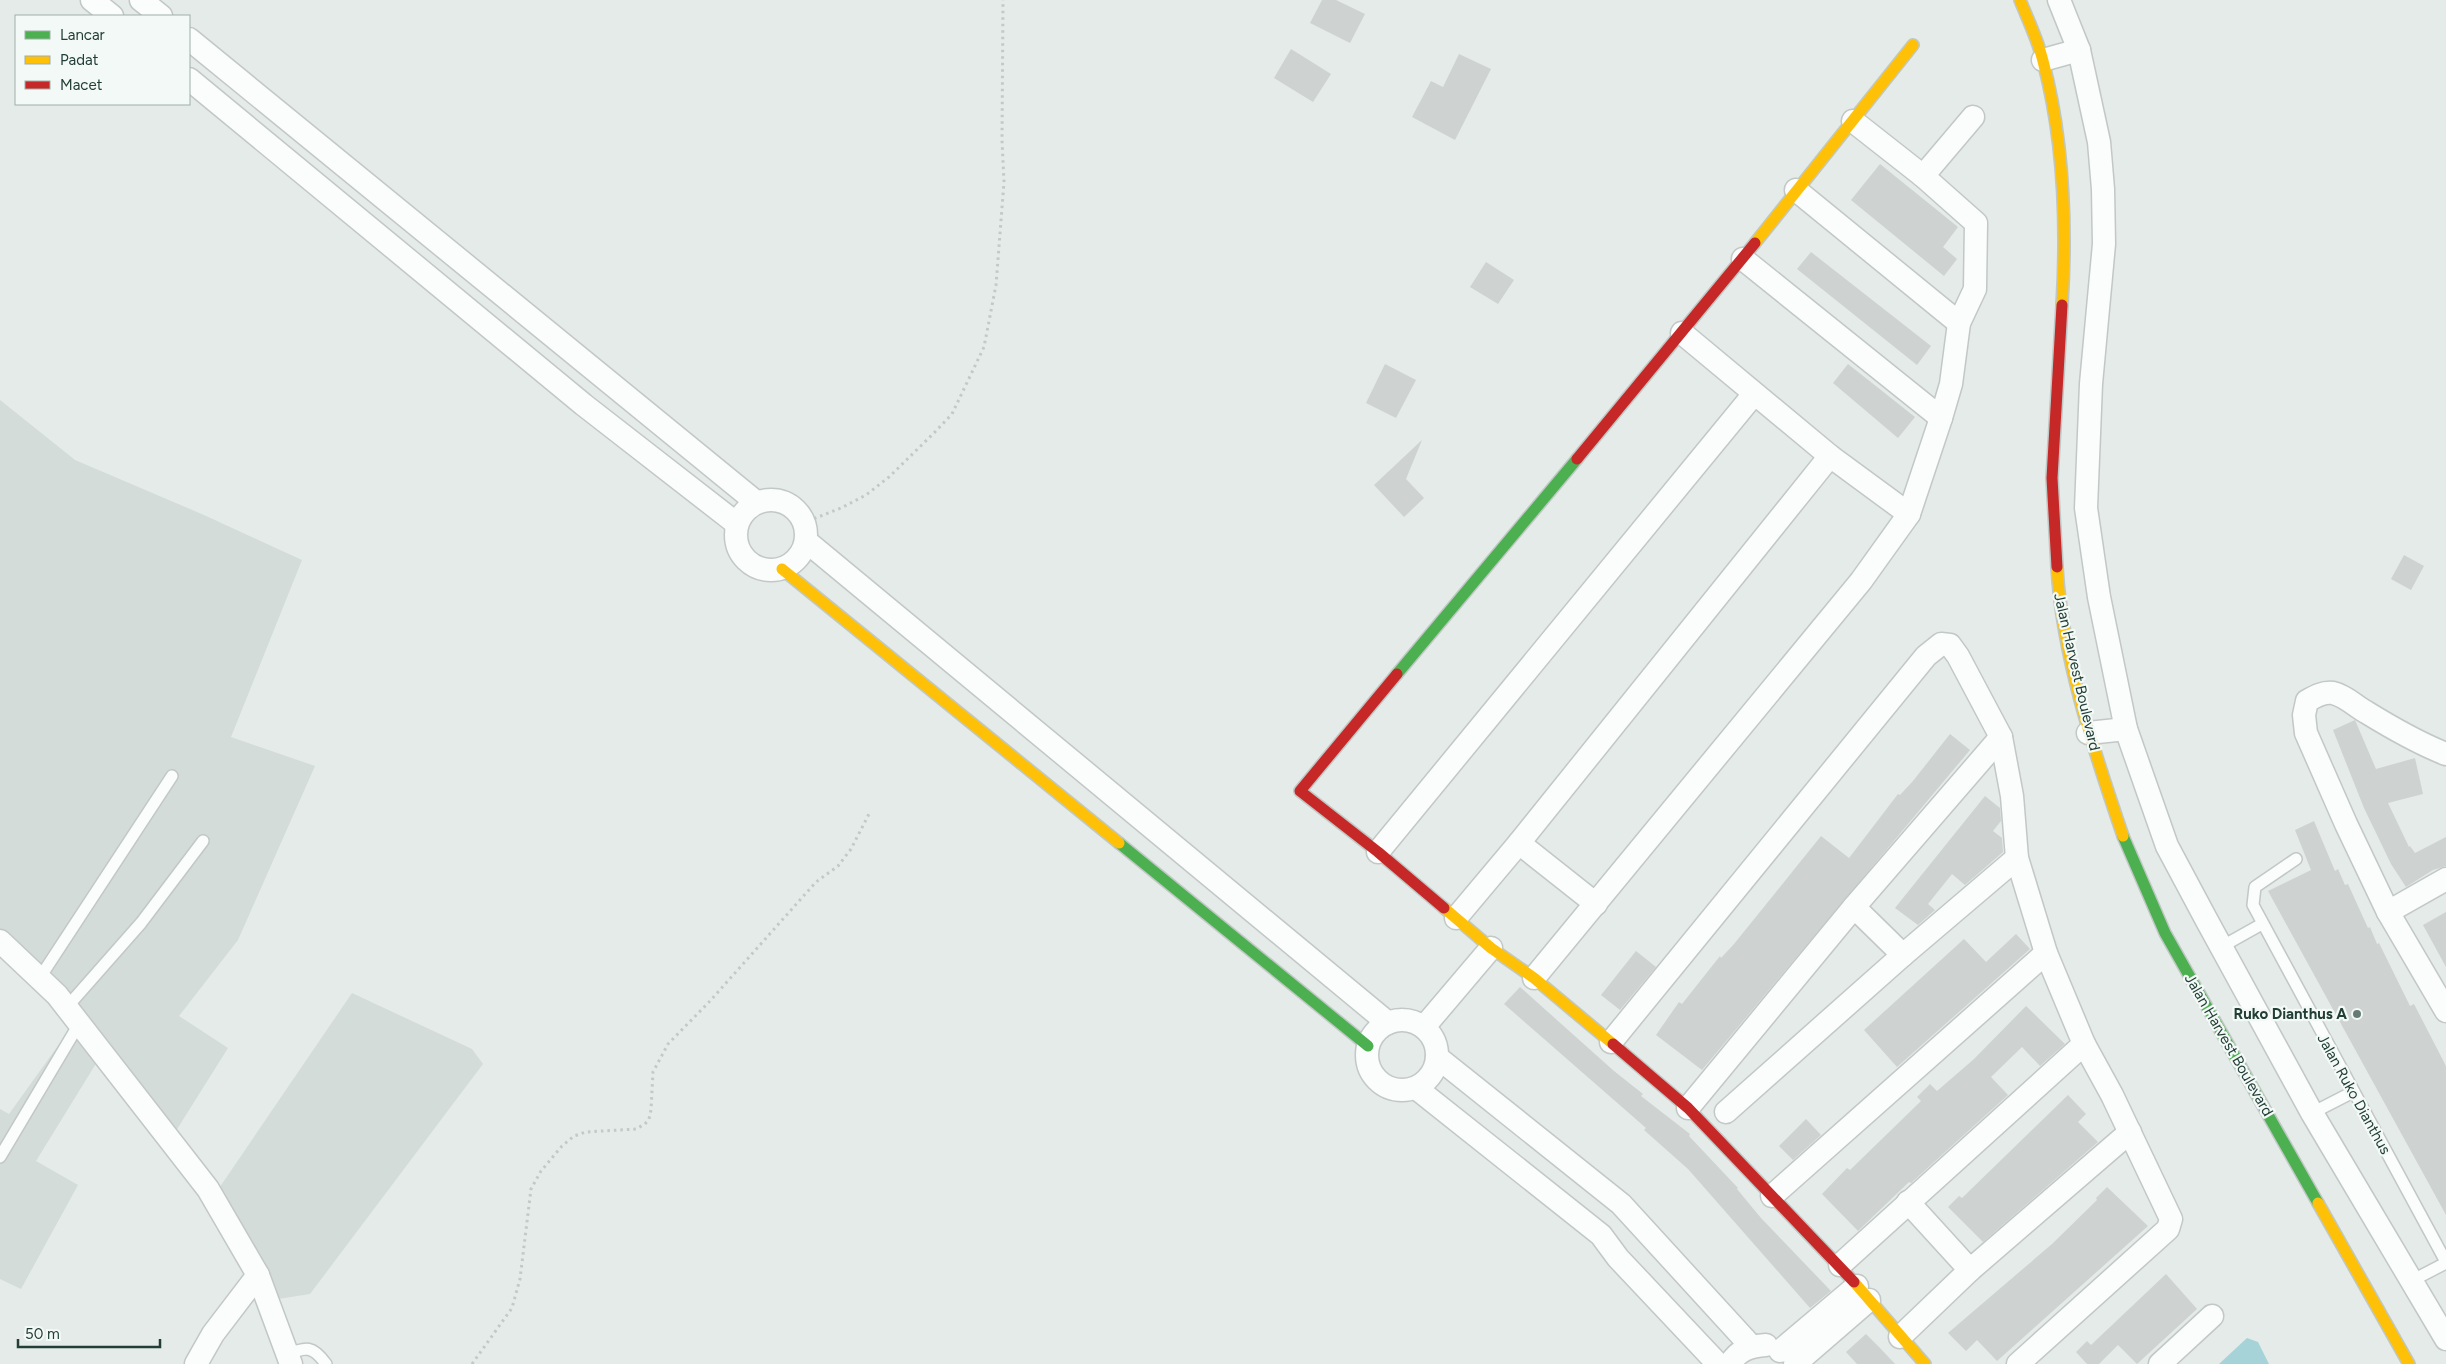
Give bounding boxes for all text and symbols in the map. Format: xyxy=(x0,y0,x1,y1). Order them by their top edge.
legend xyxy=(15,15,190,105)
text: Lancar xyxy=(60,26,105,44)
text: Padat xyxy=(60,51,99,69)
text: Macet xyxy=(60,76,103,94)
street label: Jalan Harvest Boulevard xyxy=(2050,591,2104,753)
street label: Jalan Harvest Boulevard xyxy=(2181,971,2277,1119)
place label: Ruko Dianthus A xyxy=(2234,1005,2347,1023)
marker: Ruko Dianthus A xyxy=(2351,1008,2363,1020)
street label: Jalan Ruko Dianthus xyxy=(2313,1031,2395,1157)
scale bar xyxy=(18,1316,160,1348)
text: 50 m xyxy=(25,1325,60,1343)

